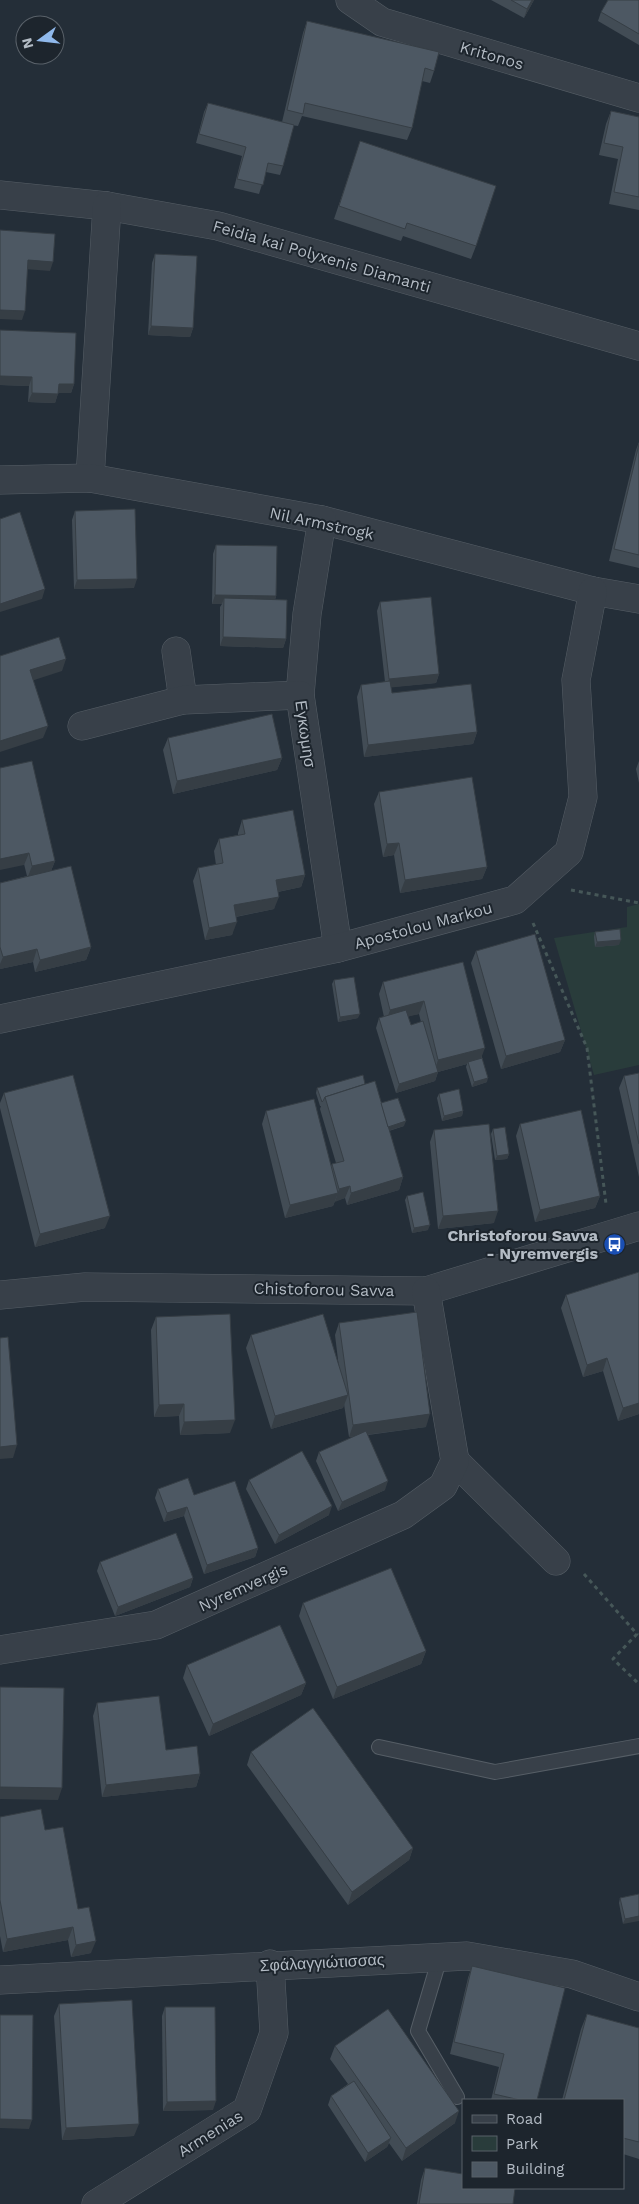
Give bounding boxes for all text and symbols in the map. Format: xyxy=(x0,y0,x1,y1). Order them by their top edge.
north arrow xyxy=(15,15,65,65)
text: N xyxy=(18,36,37,50)
street label: Kritonos xyxy=(458,37,526,74)
street label: Feidia kai Polyxenis Diamanti xyxy=(211,216,433,297)
street label: Nil Armstrogk xyxy=(268,503,376,544)
street label: Εγκωμησ xyxy=(291,699,320,769)
street label: Apostolou Markou xyxy=(352,898,494,953)
place label: Christoforou Savva - Nyremvergis xyxy=(447,1226,599,1263)
bus stop icon: Christoforou Savva - Nyremvergis xyxy=(602,1232,626,1256)
street label: Chistoforou Savva xyxy=(253,1279,395,1300)
street label: Nyremvergis xyxy=(196,1559,291,1616)
street label: Σφάλαγγιώτισσας xyxy=(259,1950,385,1975)
legend xyxy=(462,2099,624,2189)
street label: Armenias xyxy=(174,2106,246,2161)
text: Road xyxy=(506,2110,543,2128)
text: Park xyxy=(506,2135,539,2153)
text: Building xyxy=(506,2160,564,2178)

